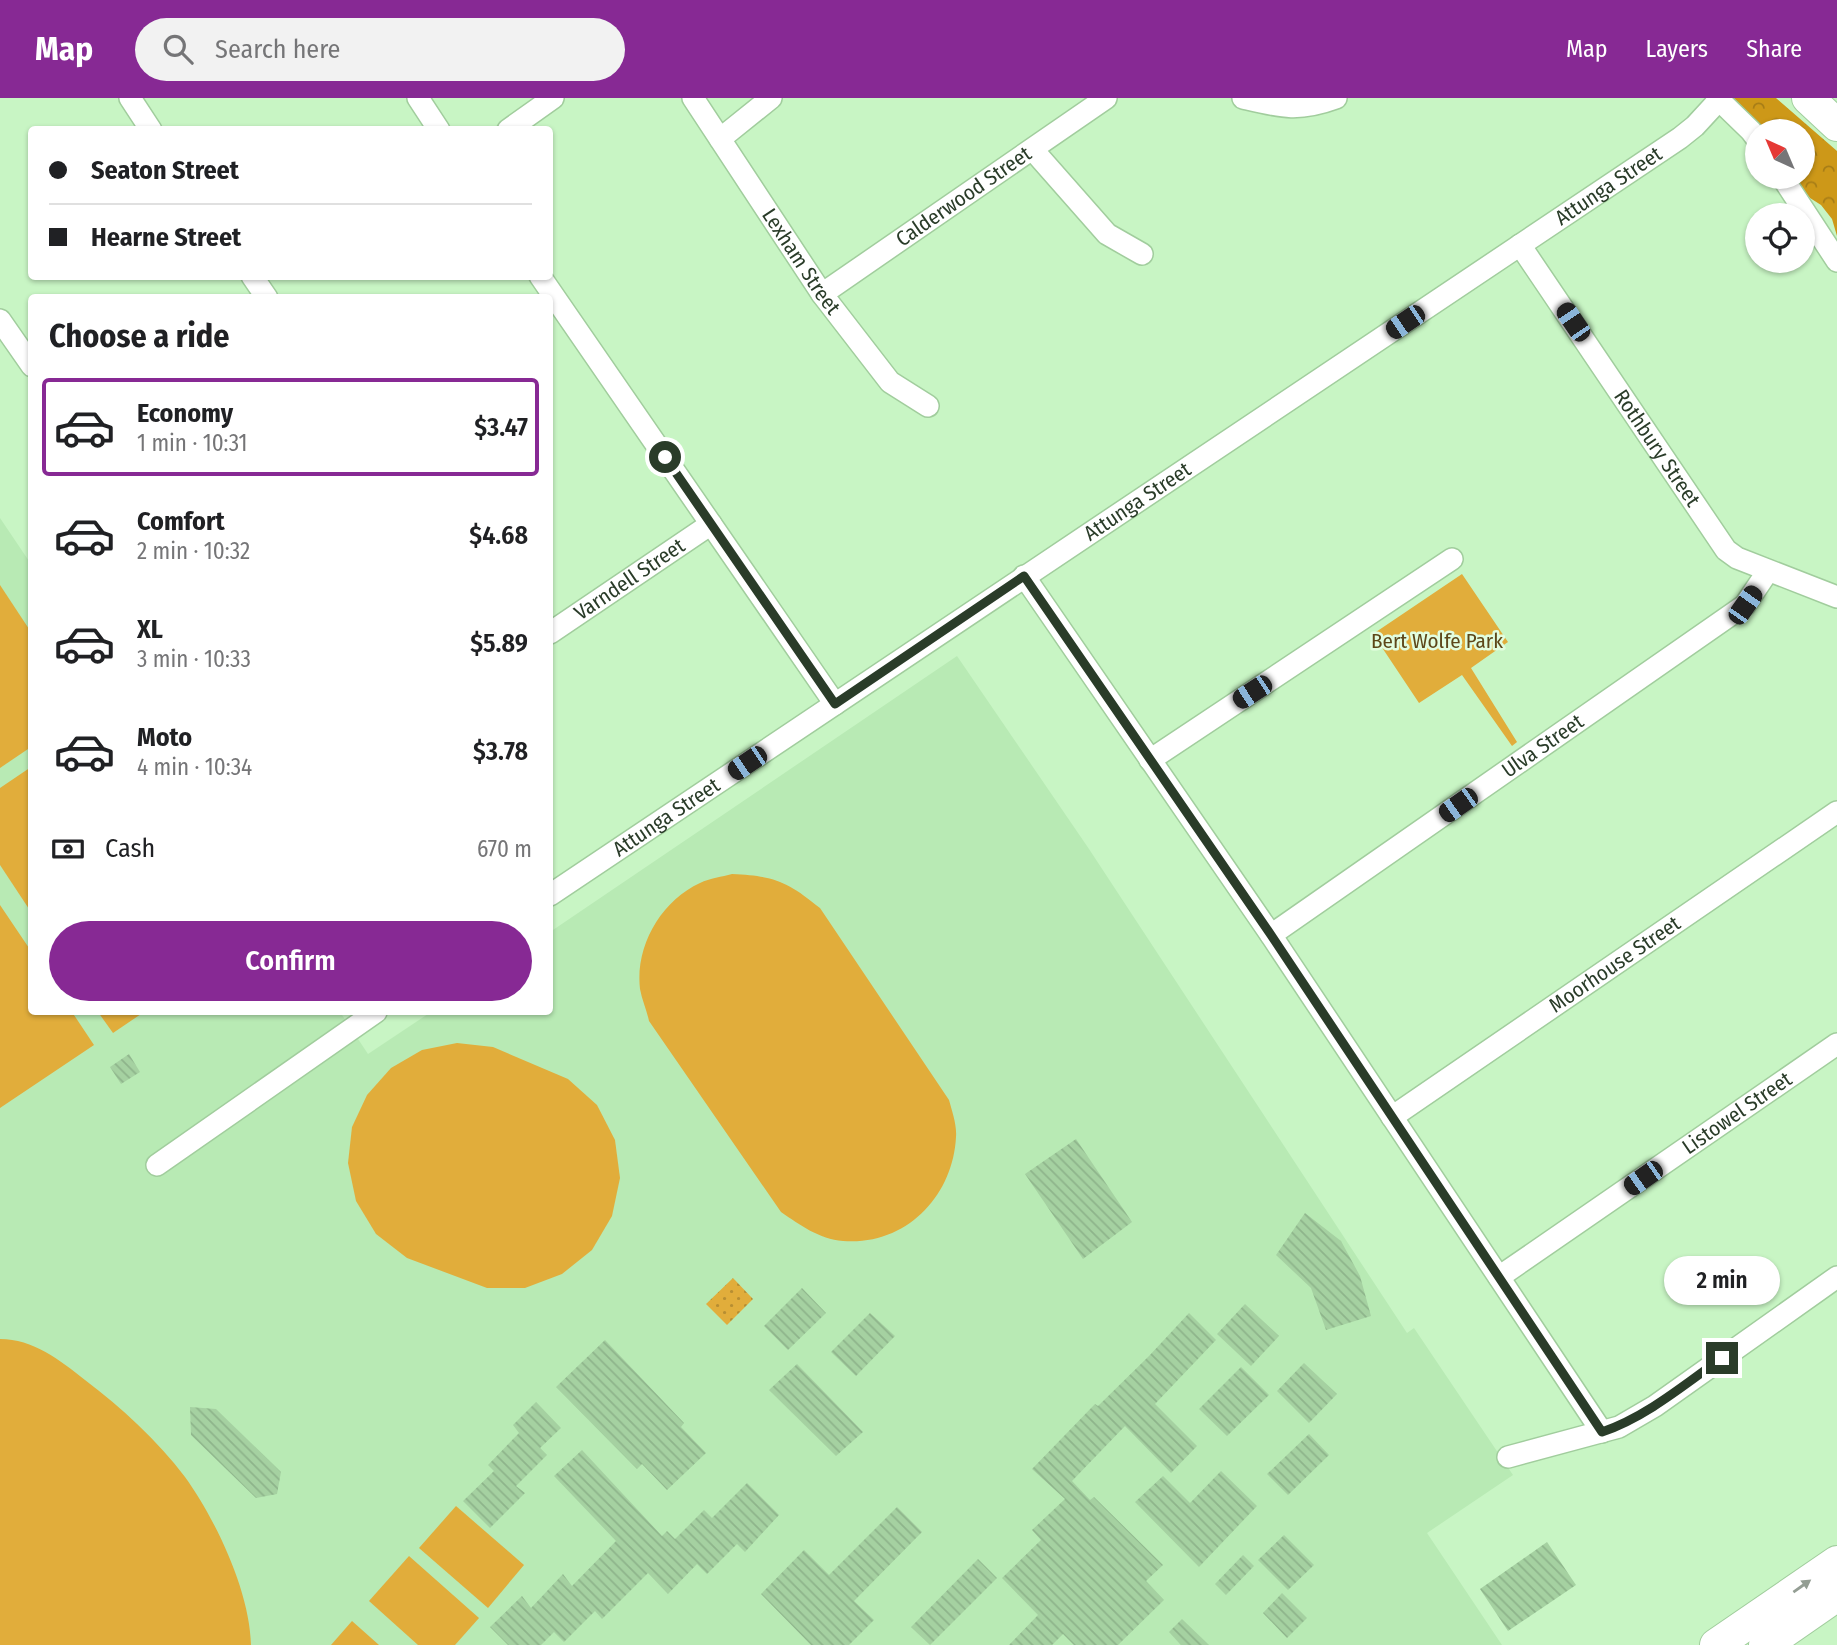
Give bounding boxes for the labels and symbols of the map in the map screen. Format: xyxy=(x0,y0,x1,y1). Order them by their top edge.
north arrow xyxy=(1745,119,1815,189)
street label: Calderwood Street xyxy=(891,140,1036,252)
street label: Attunga Street xyxy=(1550,141,1667,231)
street label: Lexham Street xyxy=(756,203,846,320)
car xyxy=(1553,299,1594,345)
car xyxy=(1382,302,1429,342)
street label: Rothbury Street xyxy=(1608,385,1706,512)
route start xyxy=(649,441,681,473)
street label: Attunga Street xyxy=(1079,456,1196,547)
street label: Varndell Street xyxy=(569,532,690,626)
car xyxy=(1725,582,1766,628)
park label: Bert Wolfe Park xyxy=(1371,628,1503,654)
car xyxy=(1229,672,1276,712)
street label: Ulva Street xyxy=(1497,708,1589,783)
car xyxy=(724,743,771,783)
street label: Attunga Street xyxy=(608,772,725,862)
car xyxy=(1435,784,1482,826)
street label: Moorhouse Street xyxy=(1544,910,1685,1018)
street label: Listowel Street xyxy=(1677,1066,1797,1160)
car xyxy=(1620,1157,1667,1199)
callout: 2 min xyxy=(1664,1256,1780,1306)
route end xyxy=(1706,1342,1738,1374)
one-way arrow xyxy=(1793,1579,1811,1593)

